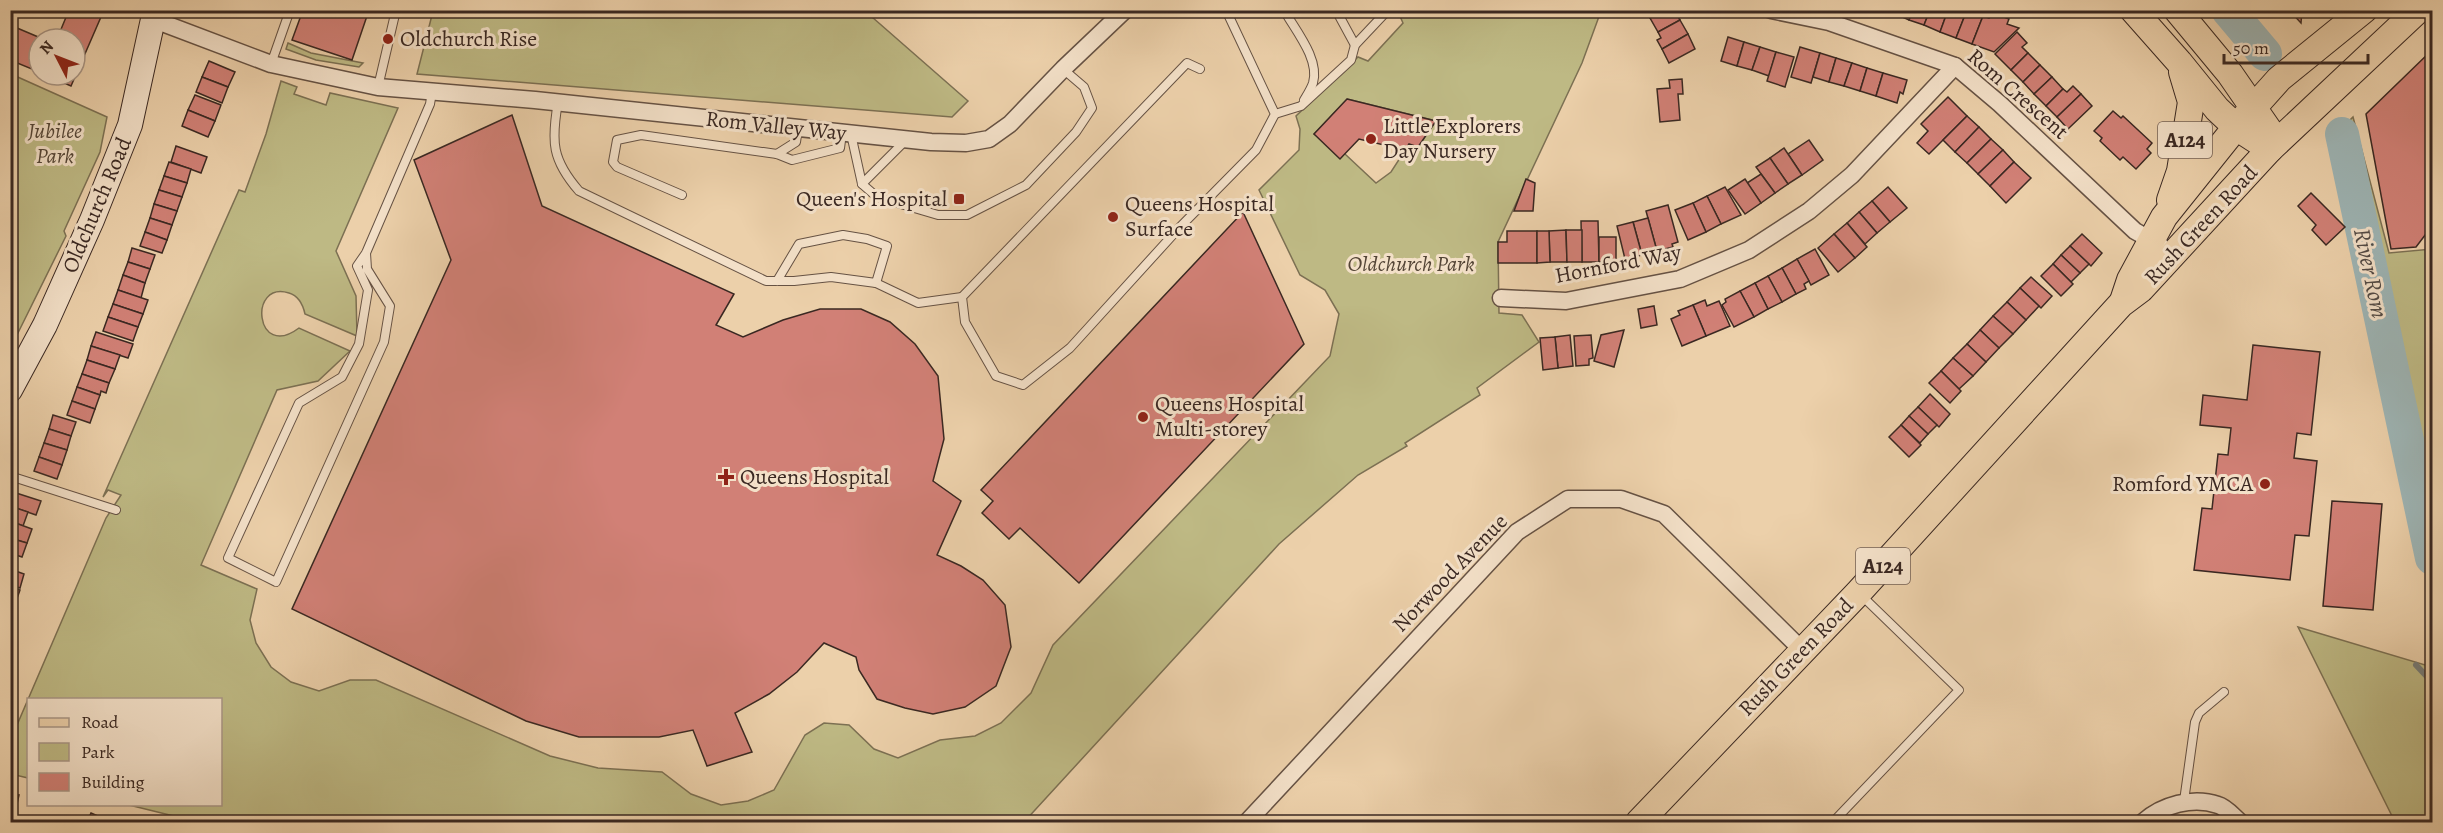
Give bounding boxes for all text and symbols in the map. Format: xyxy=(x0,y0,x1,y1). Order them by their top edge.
place label: Oldchurch Rise xyxy=(400,24,537,54)
north arrow xyxy=(27,27,87,87)
scale bar xyxy=(2224,27,2368,65)
marker: Oldchurch Rise xyxy=(381,32,395,46)
text: N xyxy=(35,36,59,59)
text: 50 m xyxy=(2233,36,2269,60)
street label: Rom Crescent xyxy=(1961,42,2075,146)
street label: Rom Valley Way xyxy=(704,104,848,148)
place label: Little Explorers Day Nursery xyxy=(1383,111,1521,166)
park label: Jubilee Park xyxy=(27,116,82,171)
road number: A124 xyxy=(2158,122,2212,158)
street label: Oldchurch Road xyxy=(55,132,139,278)
marker: Little Explorers Day Nursery xyxy=(1364,132,1378,146)
street label: Rush Green Road xyxy=(2138,158,2265,292)
place label: Queen's Hospital xyxy=(796,184,947,214)
place label: Queens Hospital Surface xyxy=(1125,189,1274,244)
marker: Queen's Hospital xyxy=(952,192,966,206)
marker: Queens Hospital Surface xyxy=(1106,210,1120,224)
water label: River Rom xyxy=(2346,225,2396,321)
street label: Hornford Way xyxy=(1552,237,1684,291)
park label: Oldchurch Park xyxy=(1347,249,1475,279)
place label: Queens Hospital Multi-storey xyxy=(1155,389,1304,444)
marker: Queens Hospital Multi-storey xyxy=(1136,410,1150,424)
place label: Queens Hospital xyxy=(740,462,889,492)
marker: Queens Hospital xyxy=(717,468,735,486)
place label: Romford YMCA xyxy=(2112,469,2254,499)
marker: Romford YMCA xyxy=(2258,477,2272,491)
street label: Norwood Avenue xyxy=(1386,507,1514,639)
road number: A124 xyxy=(1856,548,1910,584)
street label: Rush Green Road xyxy=(1732,591,1860,723)
legend xyxy=(27,698,222,806)
text: Road xyxy=(81,710,119,734)
text: Park xyxy=(81,740,115,764)
text: Building xyxy=(81,770,145,794)

